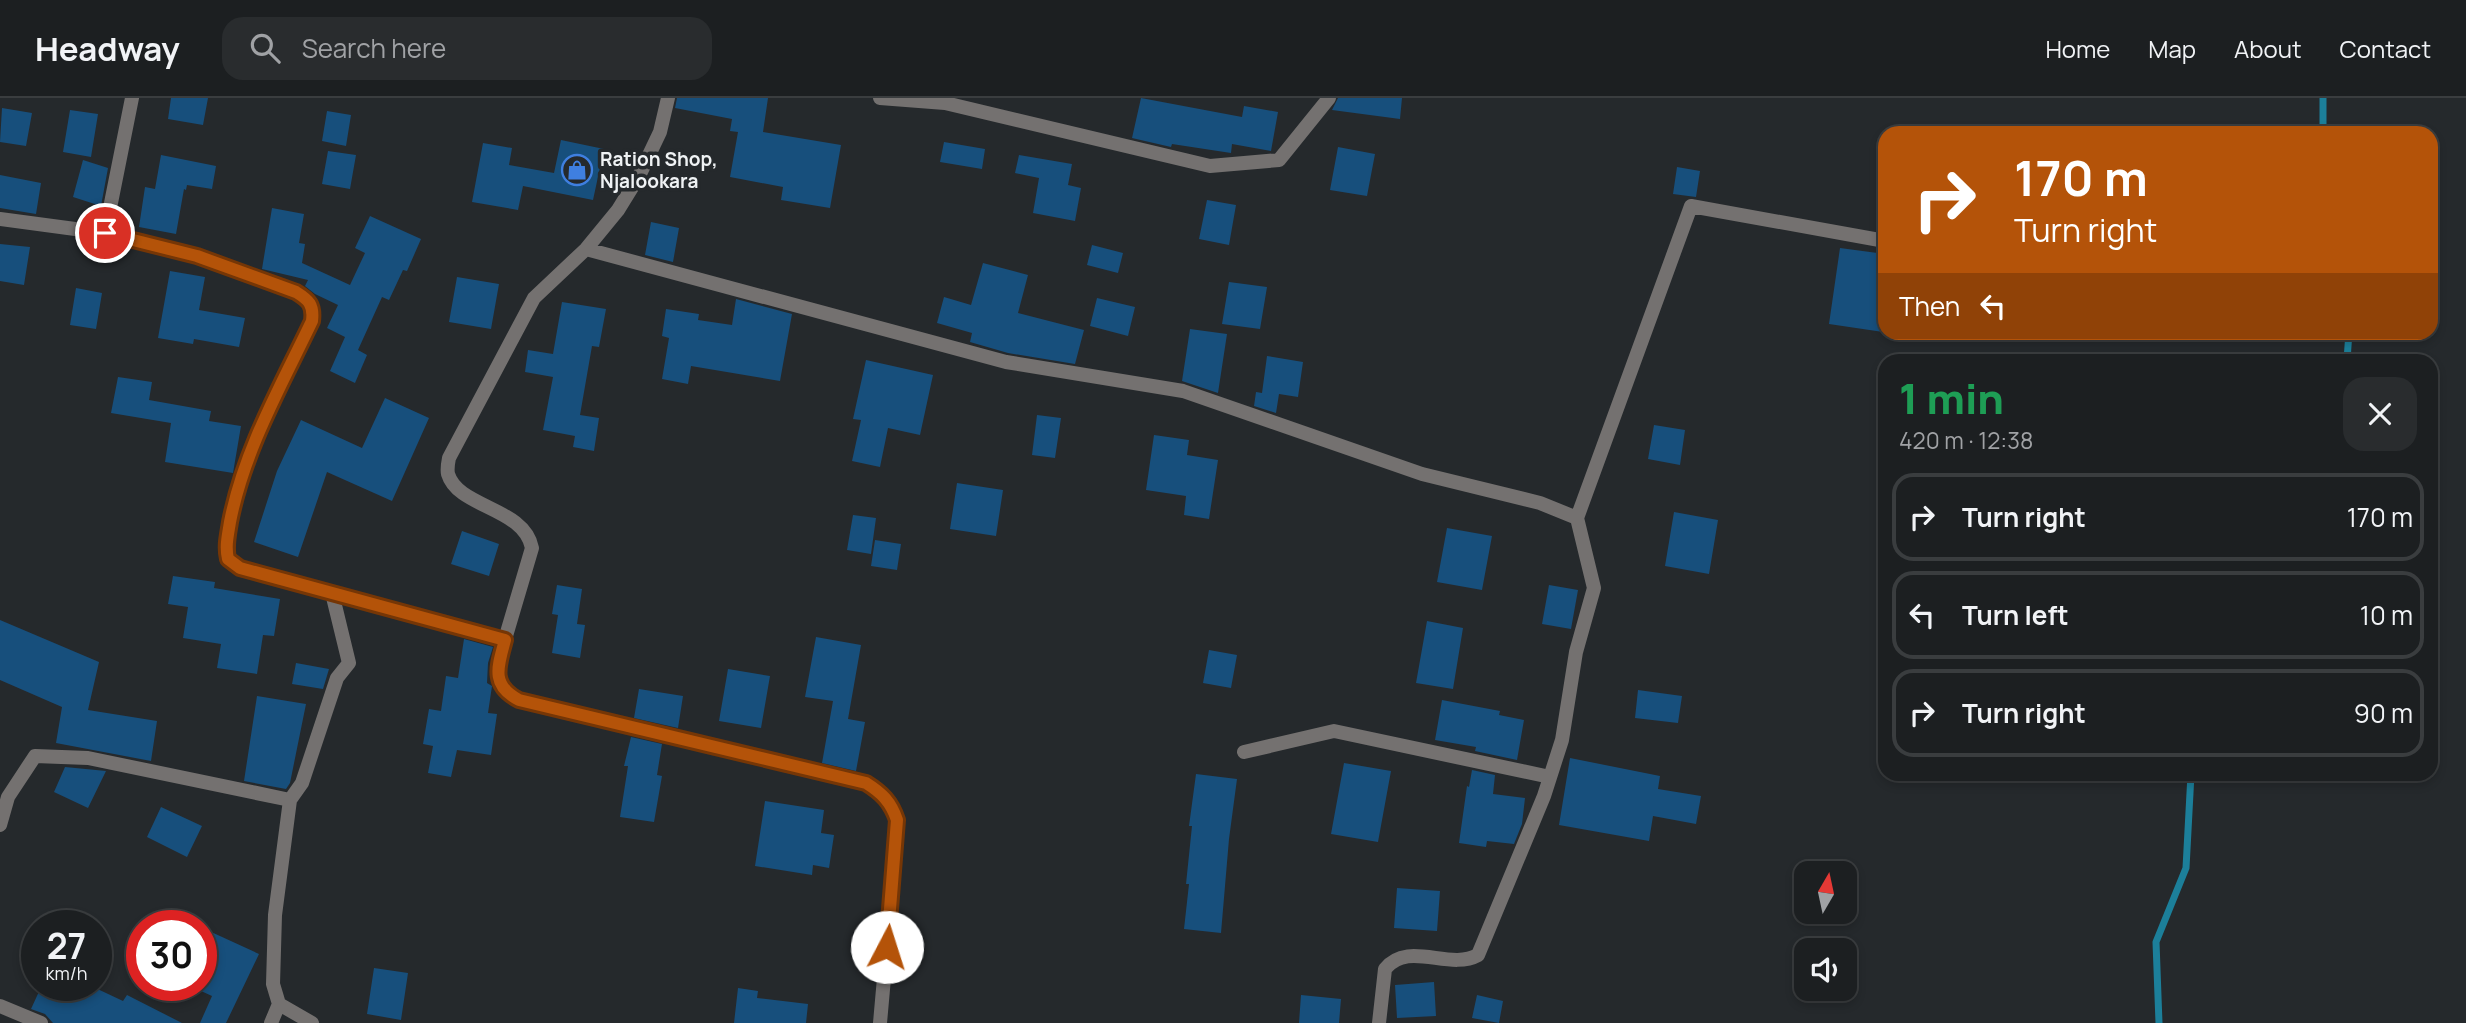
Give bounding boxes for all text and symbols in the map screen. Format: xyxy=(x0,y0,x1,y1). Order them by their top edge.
search box xyxy=(222,17,712,80)
text: Headway xyxy=(35,26,180,71)
icon: search xyxy=(246,29,284,67)
text: Search here xyxy=(302,30,446,66)
text: Home xyxy=(2045,32,2110,65)
text: Map xyxy=(2148,32,2196,65)
text: About xyxy=(2234,32,2302,65)
text: Contact xyxy=(2340,32,2431,65)
text: 170 m xyxy=(2014,144,2148,211)
place label: Ration Shop, Njalookara xyxy=(600,146,718,194)
shop icon: Ration Shop, Njalookara xyxy=(560,153,594,187)
icon: right xyxy=(1899,154,1990,245)
pin xyxy=(75,203,135,263)
text: Turn right xyxy=(2014,208,2157,252)
icon: arrive xyxy=(86,214,124,252)
icon: left xyxy=(1974,287,2012,325)
text: Then xyxy=(1899,288,1960,324)
text: 1 min xyxy=(1899,369,2004,427)
button: close xyxy=(2343,377,2417,451)
text: 420 m · 12:38 xyxy=(1899,424,2033,456)
icon: right xyxy=(1903,498,1941,536)
text: Turn right xyxy=(1962,499,2086,535)
text: 170 m xyxy=(2347,499,2413,535)
icon: left xyxy=(1903,596,1941,634)
text: Turn left xyxy=(1962,597,2069,633)
text: 10 m xyxy=(2360,597,2413,633)
icon: right xyxy=(1903,694,1941,732)
text: Turn right xyxy=(1962,695,2086,731)
text: 90 m xyxy=(2354,695,2413,731)
north arrow xyxy=(1794,861,1857,924)
map controls xyxy=(1794,861,1857,1001)
speed limit sign: 30 xyxy=(126,910,217,1001)
position arrow xyxy=(850,910,924,984)
text: 27 xyxy=(47,922,86,970)
button: sound xyxy=(1794,938,1857,1001)
text: km/h xyxy=(46,961,87,985)

